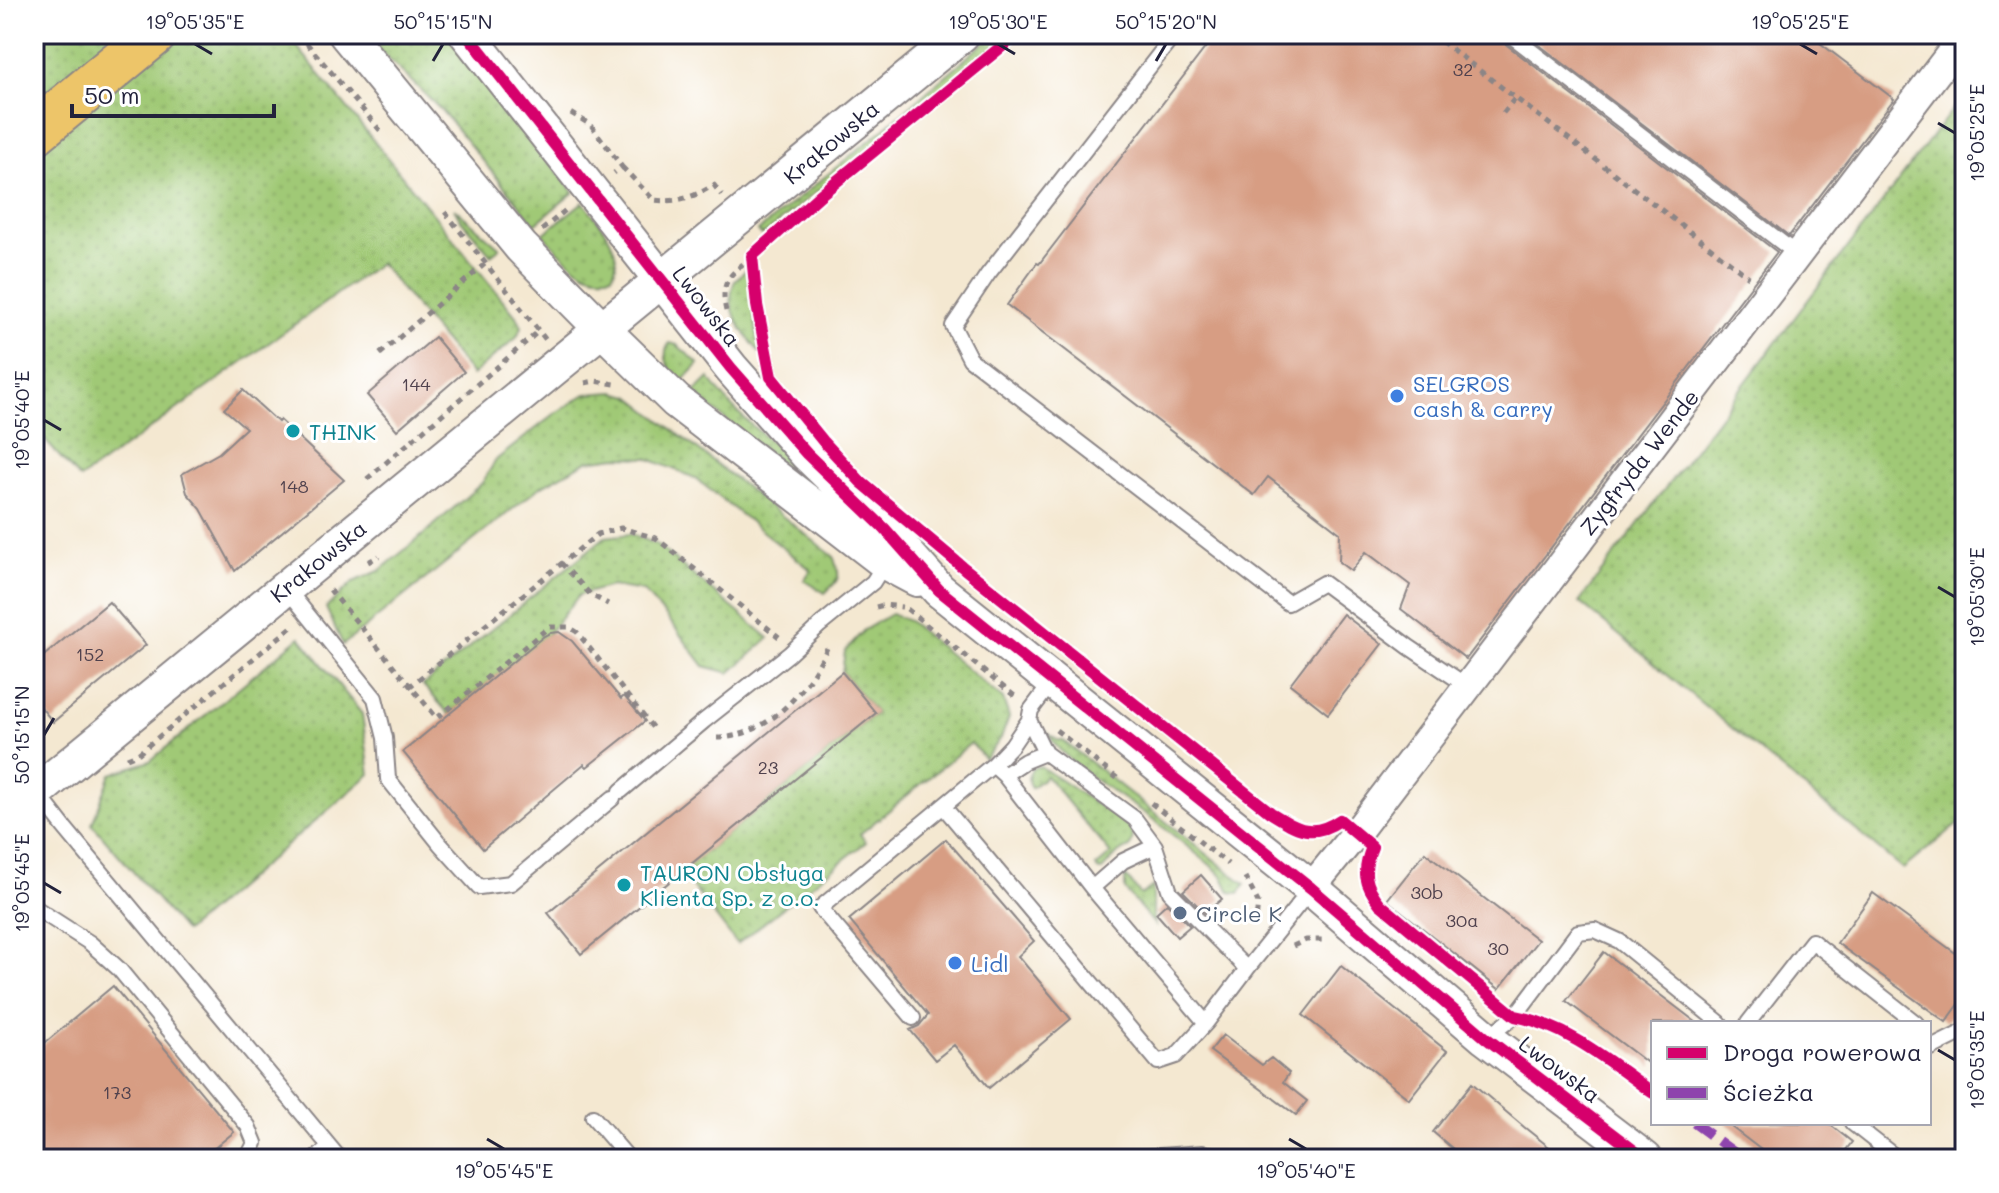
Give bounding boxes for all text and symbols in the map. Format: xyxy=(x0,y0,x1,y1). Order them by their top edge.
text: 19°05'35"E xyxy=(146,8,244,34)
text: 50°15'15"N xyxy=(393,8,493,34)
text: 19°05'30"E xyxy=(948,8,1048,34)
text: 50°15'20"N xyxy=(1115,8,1217,34)
text: 19°05'25"E xyxy=(1751,8,1849,34)
house number: 32 xyxy=(1453,57,1473,81)
scale bar xyxy=(72,68,274,118)
text: 50 m xyxy=(84,79,140,110)
text: 19°05'25"E xyxy=(1963,84,1989,182)
street label: Krakowska xyxy=(777,94,885,190)
street label: Lwowska xyxy=(666,260,748,352)
place label: SELGROS cash & carry xyxy=(1413,369,1553,423)
text: 19°05'40"E xyxy=(8,370,34,470)
house number: 144 xyxy=(401,372,431,396)
street label: Zygfryda Wende xyxy=(1573,383,1705,541)
marker: SELGROS cash & carry xyxy=(1388,387,1406,405)
place label: THINK xyxy=(309,417,376,446)
marker: THINK xyxy=(284,422,302,440)
house number: 148 xyxy=(279,474,309,498)
street label: Krakowska xyxy=(264,513,372,609)
text: 19°05'30"E xyxy=(1963,547,1989,647)
house number: 152 xyxy=(76,642,104,666)
text: 50°15'15"N xyxy=(8,685,34,785)
house number: 23 xyxy=(758,755,778,779)
text: 19°05'45"E xyxy=(8,834,34,932)
place label: TAURON Obsługa Klienta Sp. z o.o. xyxy=(640,858,824,912)
marker: TAURON Obsługa Klienta Sp. z o.o. xyxy=(615,876,633,894)
house number: 30b xyxy=(1410,880,1444,904)
place label: Circle K xyxy=(1196,899,1282,928)
marker: Circle K xyxy=(1171,904,1189,922)
house number: 30a xyxy=(1446,908,1478,932)
house number: 30 xyxy=(1487,936,1509,960)
place label: Lidl xyxy=(971,949,1009,978)
marker: Lidl xyxy=(946,954,964,972)
text: 19°05'35"E xyxy=(1963,1011,1989,1109)
legend xyxy=(1651,1021,1931,1125)
street label: Lwowska xyxy=(1513,1029,1607,1109)
text: Droga rowerowa xyxy=(1723,1036,1922,1067)
text: Ścieżka xyxy=(1723,1076,1814,1107)
house number: 173 xyxy=(103,1080,131,1104)
text: 19°05'45"E xyxy=(455,1157,553,1183)
text: 19°05'40"E xyxy=(1256,1157,1356,1183)

